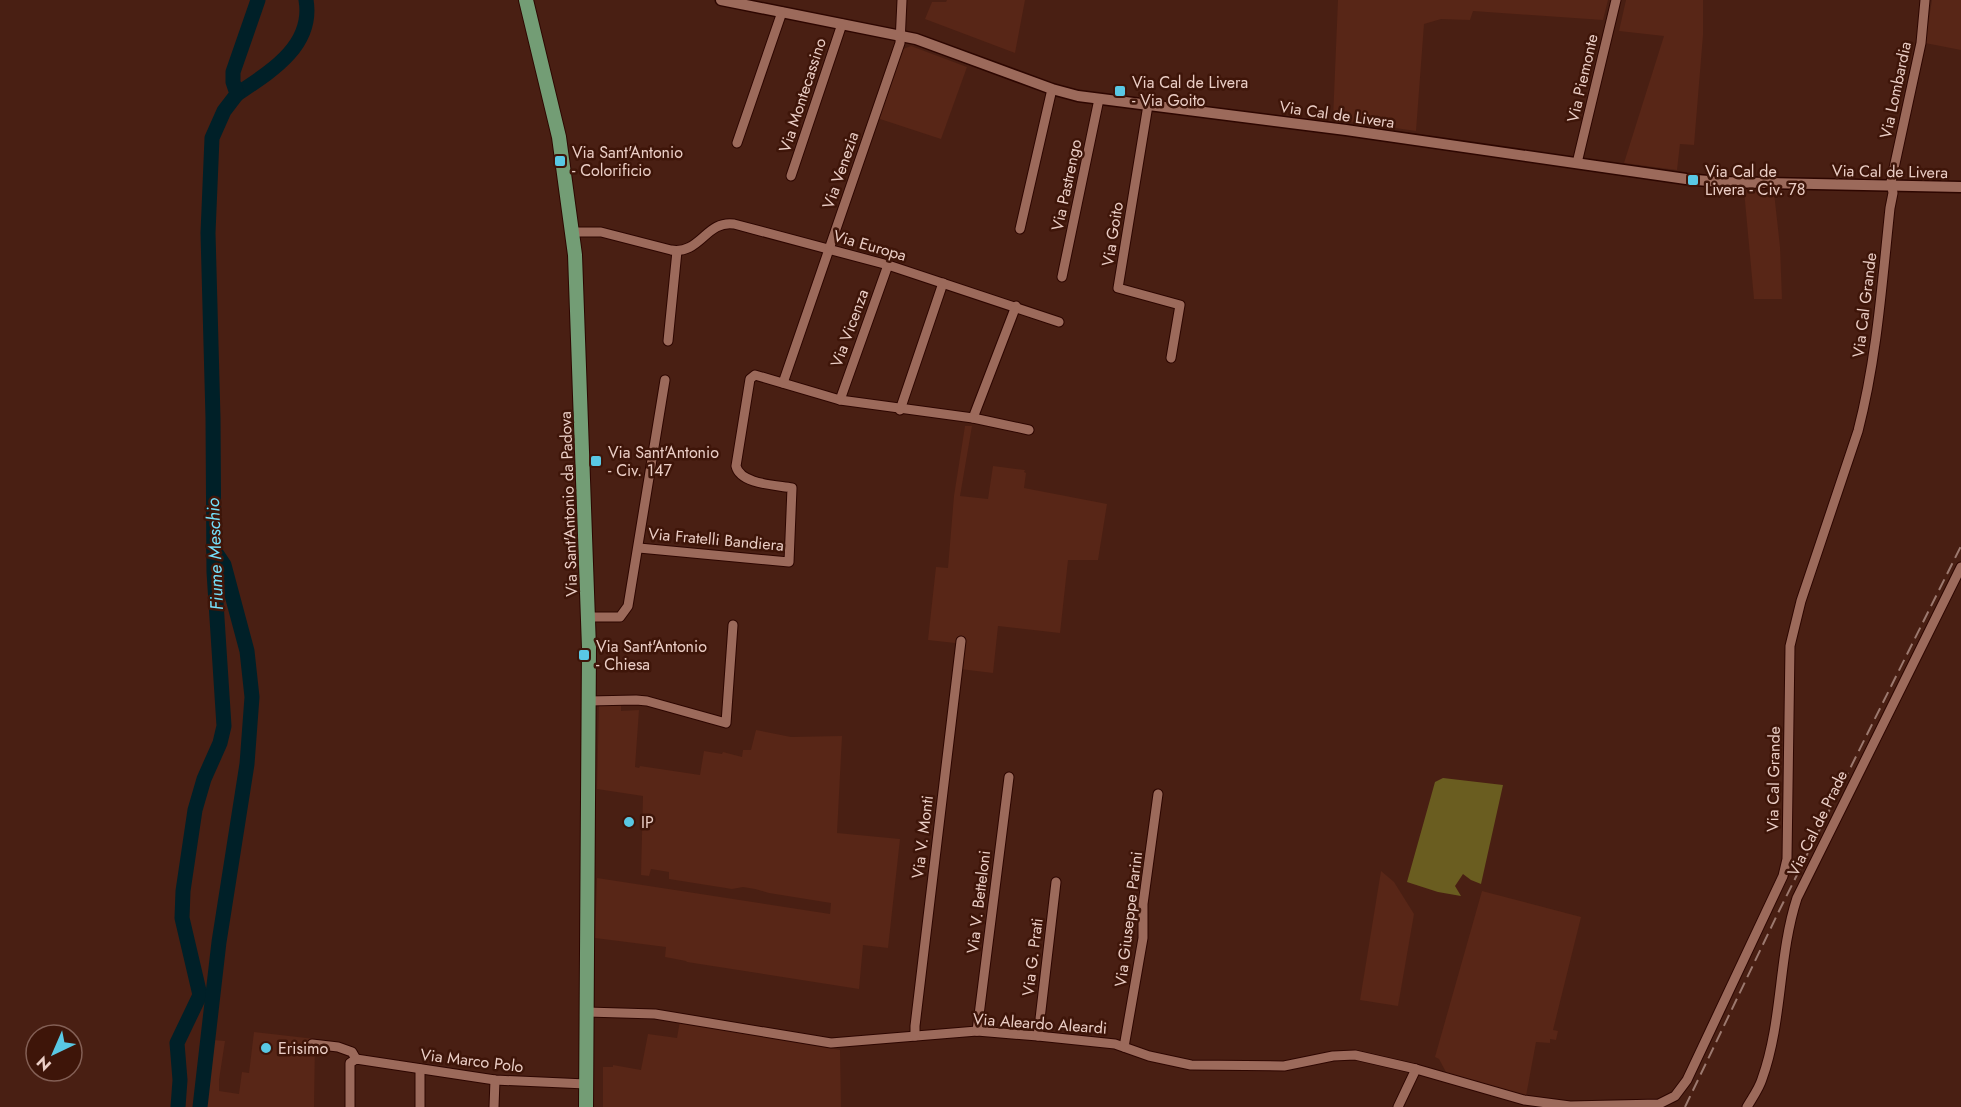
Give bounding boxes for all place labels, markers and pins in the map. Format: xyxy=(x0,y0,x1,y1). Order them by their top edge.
place label: Via Cal de Livera - Via Goito xyxy=(1132,71,1248,112)
marker: Via Cal de Livera - Via Goito xyxy=(1113,84,1127,98)
place label: Via Sant'Antonio - Colorificio xyxy=(572,141,683,182)
marker: Via Sant'Antonio - Colorificio xyxy=(553,154,567,168)
place label: Via Cal de Livera - Civ. 78 xyxy=(1705,160,1805,201)
marker: Via Cal de Livera - Civ. 78 xyxy=(1686,173,1700,187)
place label: Via Sant'Antonio - Civ. 147 xyxy=(608,441,719,482)
marker: Via Sant'Antonio - Civ. 147 xyxy=(589,454,603,468)
place label: Via Sant'Antonio - Chiesa xyxy=(596,635,707,676)
marker: Via Sant'Antonio - Chiesa xyxy=(577,648,591,662)
place label: IP xyxy=(641,811,654,834)
marker: IP xyxy=(622,815,636,829)
place label: Erisimo xyxy=(278,1037,329,1060)
marker: Erisimo xyxy=(259,1041,273,1055)

